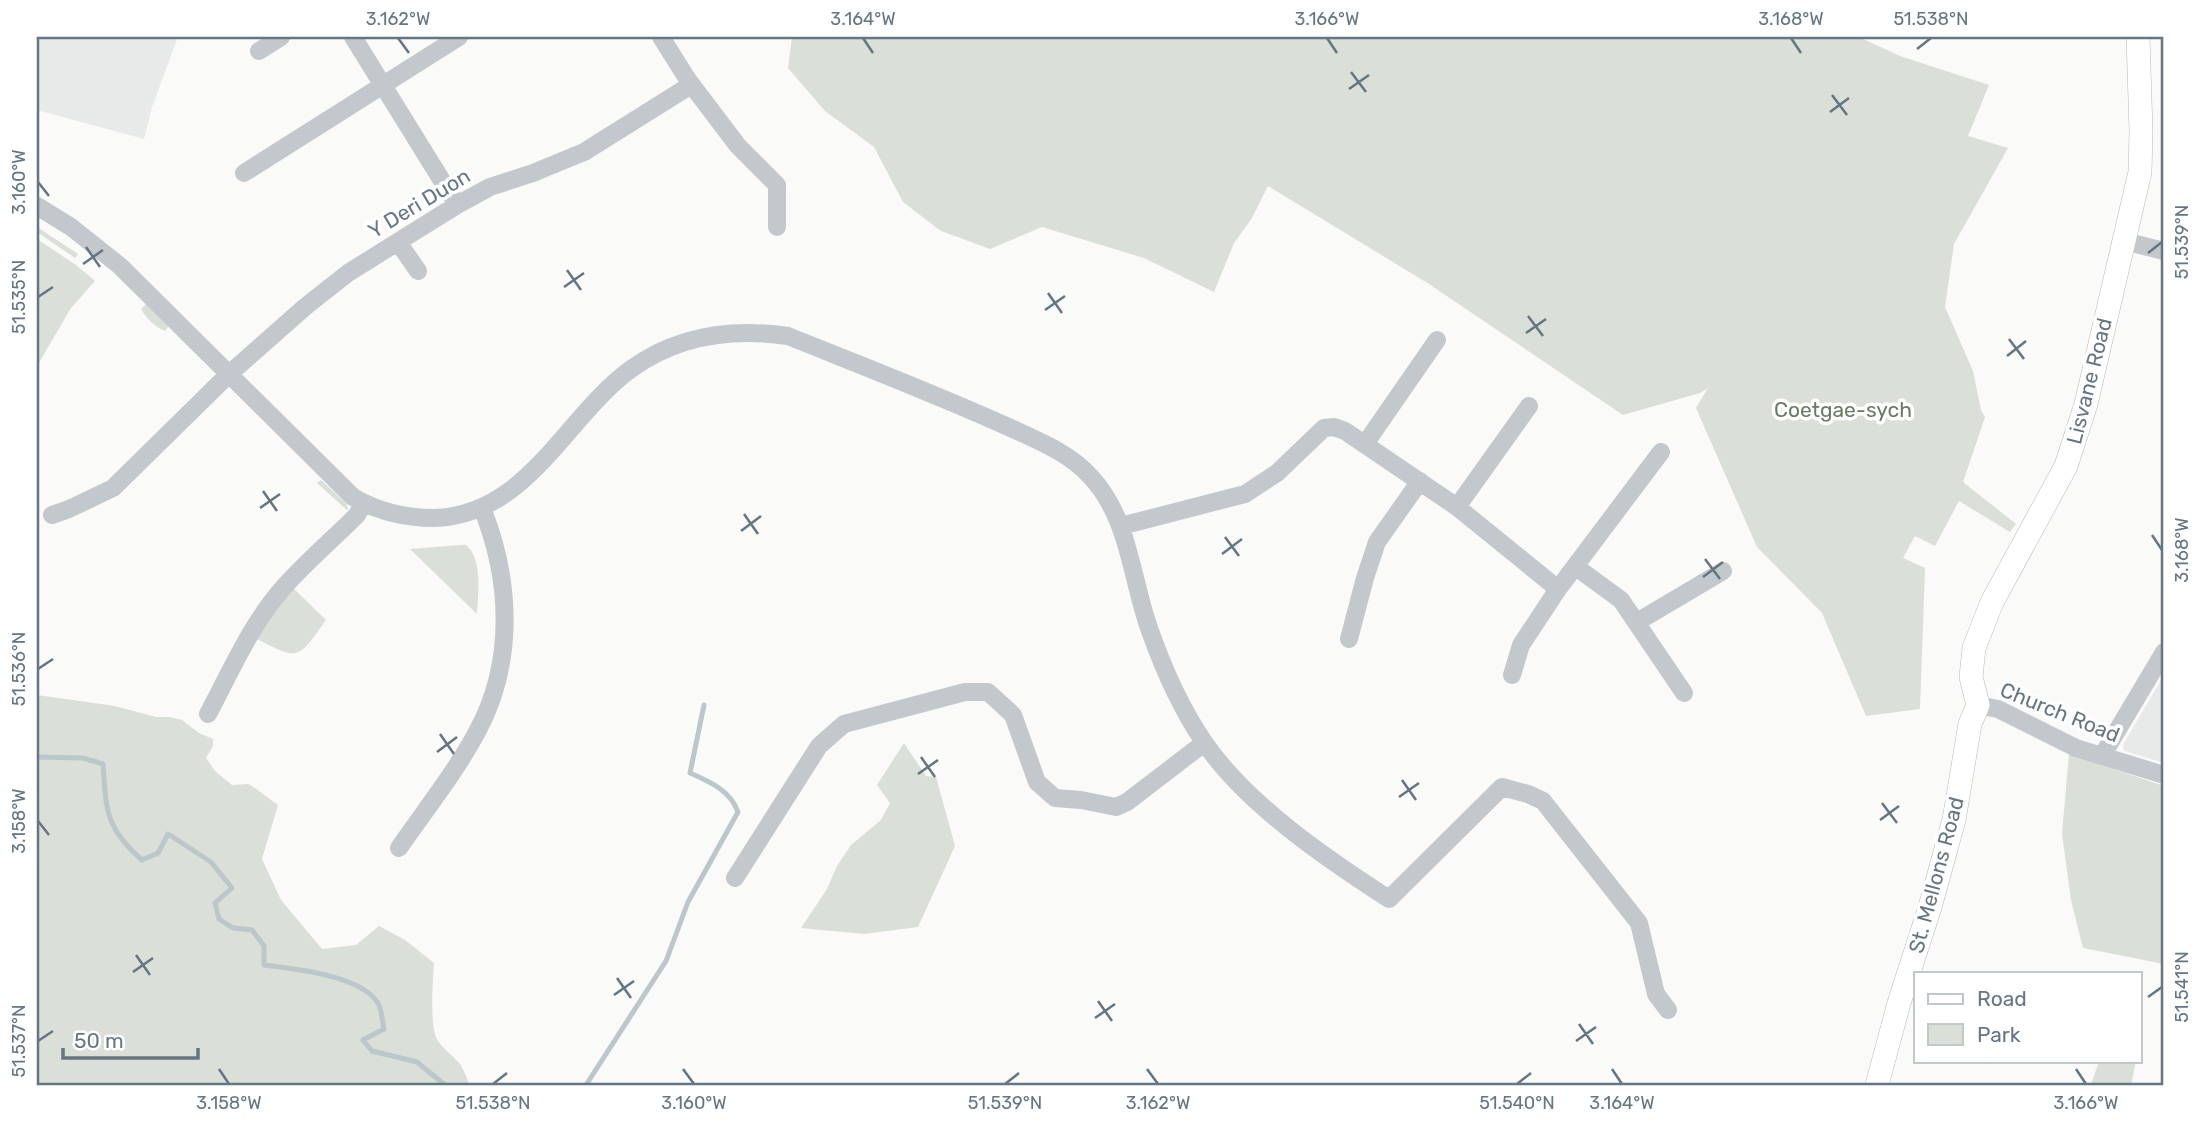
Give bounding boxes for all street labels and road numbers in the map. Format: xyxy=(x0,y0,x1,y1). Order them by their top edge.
street label: Y Deri Duon xyxy=(364,163,474,243)
street label: Lisvane Road xyxy=(2061,315,2117,447)
street label: Church Road xyxy=(1997,677,2123,747)
street label: St. Mellons Road xyxy=(1903,794,1969,956)

